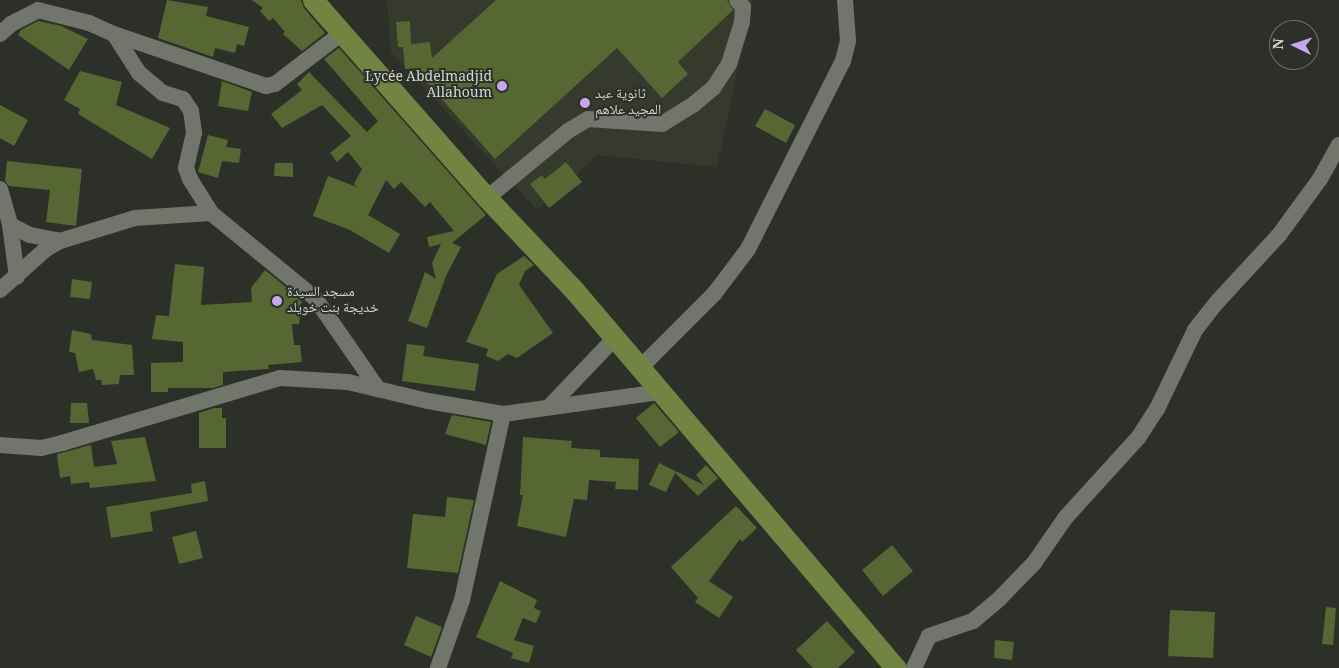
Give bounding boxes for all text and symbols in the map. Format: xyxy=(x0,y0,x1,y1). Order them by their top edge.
north arrow xyxy=(1269,20,1319,70)
text: N xyxy=(1268,38,1292,50)
place label: Lycée Abdelmadjid Allahoum xyxy=(365,70,492,102)
marker: Lycée Abdelmadjid Allahoum xyxy=(496,80,508,92)
place label: ثانوية عبد المجيد علاهم xyxy=(595,87,661,120)
marker: ثانوية عبد المجيد علاهم xyxy=(579,97,591,109)
place label: مسجد السيدة خديجة بنت خويلد xyxy=(287,285,379,318)
marker: مسجد السيدة خديجة بنت خويلد xyxy=(271,295,283,307)

